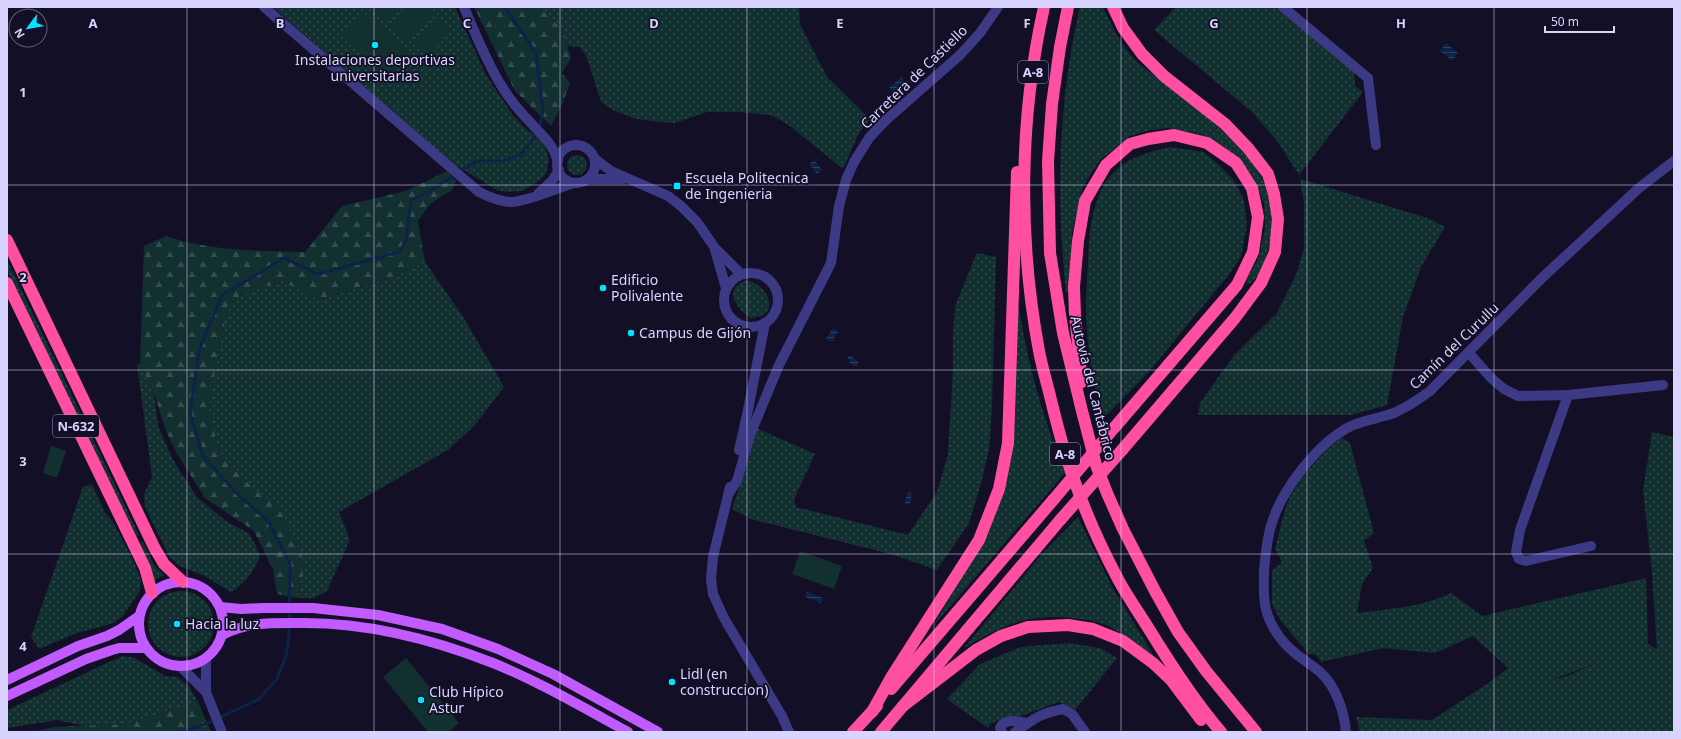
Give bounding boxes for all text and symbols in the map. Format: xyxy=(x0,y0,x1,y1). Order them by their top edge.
north arrow xyxy=(8,8,48,48)
scale bar xyxy=(1545,8,1614,34)
text: 50 m xyxy=(1551,13,1579,30)
text: A xyxy=(89,14,98,32)
text: B xyxy=(276,14,284,32)
text: C xyxy=(463,14,471,32)
text: D xyxy=(649,14,659,32)
text: E xyxy=(836,14,844,32)
text: F xyxy=(1023,14,1031,32)
text: G xyxy=(1209,14,1219,32)
text: H xyxy=(1396,14,1406,32)
street label: Carretera de Castiello xyxy=(856,21,971,133)
text: N xyxy=(10,26,28,41)
marker: Instalaciones deportivas universitarias xyxy=(370,40,380,50)
place label: Instalaciones deportivas universitarias xyxy=(295,50,455,85)
road number: A-8 xyxy=(1018,61,1048,83)
text: 1 xyxy=(19,83,27,101)
place label: Escuela Politecnica de Ingenieria xyxy=(685,168,809,203)
marker: Escuela Politecnica de Ingenieria xyxy=(672,181,682,191)
text: 2 xyxy=(19,268,27,286)
place label: Edificio Polivalente xyxy=(611,270,683,305)
marker: Edificio Polivalente xyxy=(598,283,608,293)
street label: Camín del Curullu xyxy=(1405,298,1502,393)
street label: Autovía del Cantábrico xyxy=(1066,314,1121,462)
place label: Campus de Gijón xyxy=(639,323,751,342)
marker: Campus de Gijón xyxy=(626,328,636,338)
road number: N-632 xyxy=(53,415,99,437)
road number: A-8 xyxy=(1050,443,1080,465)
text: 3 xyxy=(19,452,27,470)
place label: Hacia la luz xyxy=(185,614,259,633)
marker: Hacia la luz xyxy=(172,619,182,629)
text: 4 xyxy=(19,637,27,655)
place label: Lidl (en construccion) xyxy=(680,664,768,699)
marker: Lidl (en construccion) xyxy=(667,677,677,687)
place label: Club Hípico Astur xyxy=(429,682,504,717)
marker: Club Hípico Astur xyxy=(416,695,426,705)

